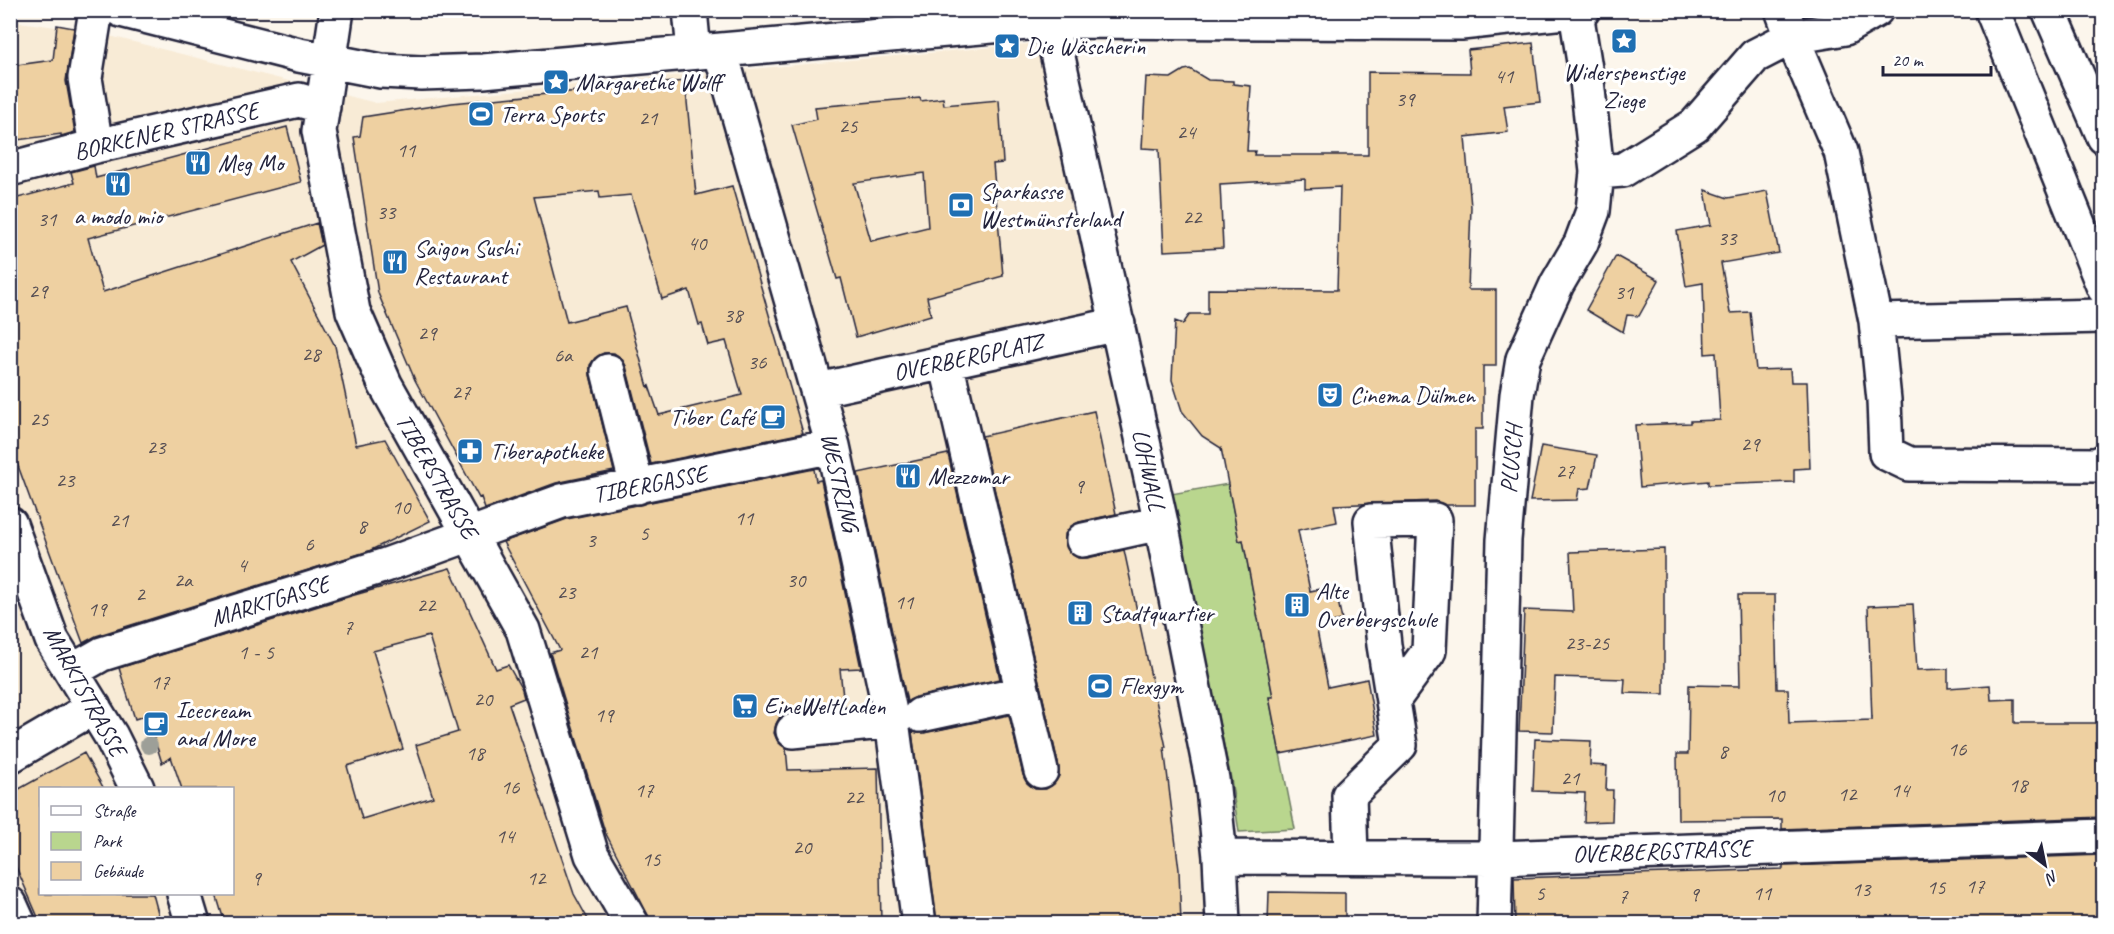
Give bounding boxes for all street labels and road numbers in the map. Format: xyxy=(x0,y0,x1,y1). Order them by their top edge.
street label: BORKENER STRASSE xyxy=(71,95,264,167)
street label: OVERBERGPLATZ xyxy=(890,326,1049,388)
street label: TIBERSTRASSE xyxy=(389,408,486,547)
street label: PLUSCH xyxy=(1493,420,1529,494)
street label: LOHWALL xyxy=(1126,426,1172,514)
street label: WESTRING xyxy=(814,430,867,537)
street label: TIBERGASSE xyxy=(591,458,713,510)
street label: MARKTGASSE xyxy=(207,568,336,633)
street label: MARKTSTRASSE xyxy=(37,620,135,764)
street label: OVERBERGSTRASSE xyxy=(1572,833,1755,869)

